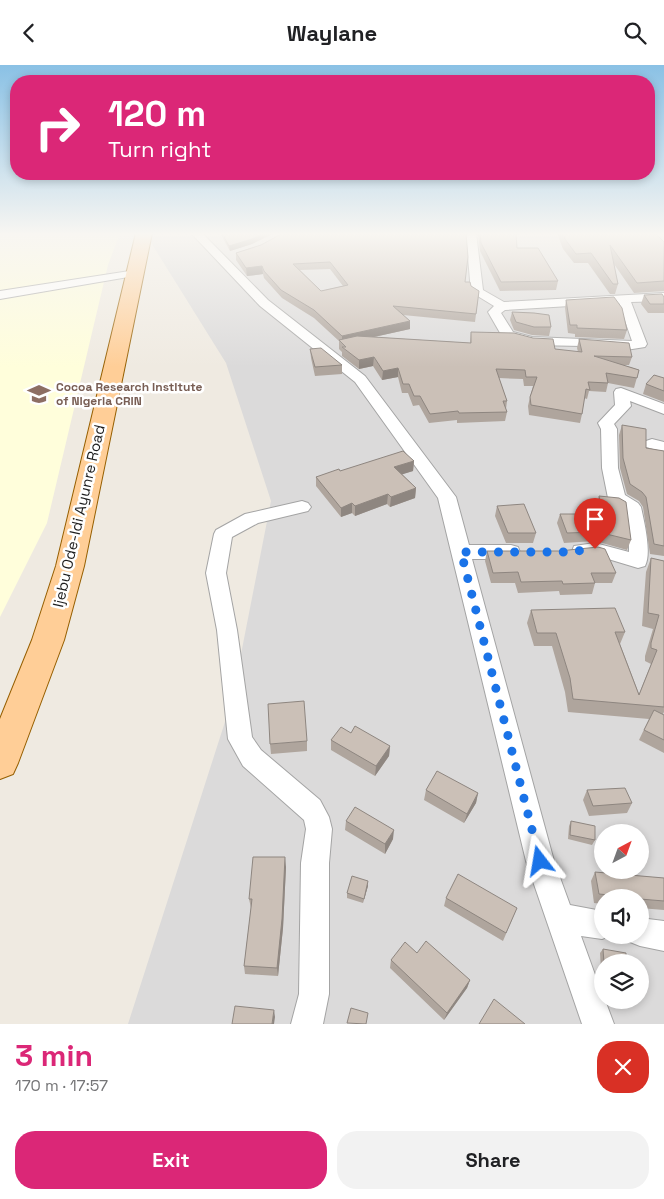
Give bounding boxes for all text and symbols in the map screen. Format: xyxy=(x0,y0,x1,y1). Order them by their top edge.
icon: back xyxy=(15,19,43,47)
text: Waylane xyxy=(287,19,377,47)
icon: search xyxy=(621,19,649,47)
text: 120 m xyxy=(108,92,206,136)
icon: right xyxy=(25,95,90,160)
text: Turn right xyxy=(108,135,211,163)
place label: Cocoa Research Institute of Nigeria CRIN xyxy=(56,379,203,409)
school or university icon: Cocoa Research Institute of Nigeria CRIN xyxy=(26,381,52,407)
street label: Ijebu Ode-Idi Ayunre Road xyxy=(48,423,109,609)
pin xyxy=(574,498,616,549)
icon: arrive xyxy=(581,505,609,533)
north arrow xyxy=(594,824,649,879)
map controls xyxy=(594,824,649,1009)
position arrow xyxy=(513,834,565,886)
button: sound xyxy=(594,889,649,944)
button: layers xyxy=(594,954,649,1009)
text: 3 min xyxy=(15,1036,93,1075)
button: close xyxy=(597,1041,649,1093)
text: 170 m · 17:57 xyxy=(15,1075,108,1096)
button: Exit xyxy=(15,1131,327,1189)
button: Share xyxy=(337,1131,649,1189)

